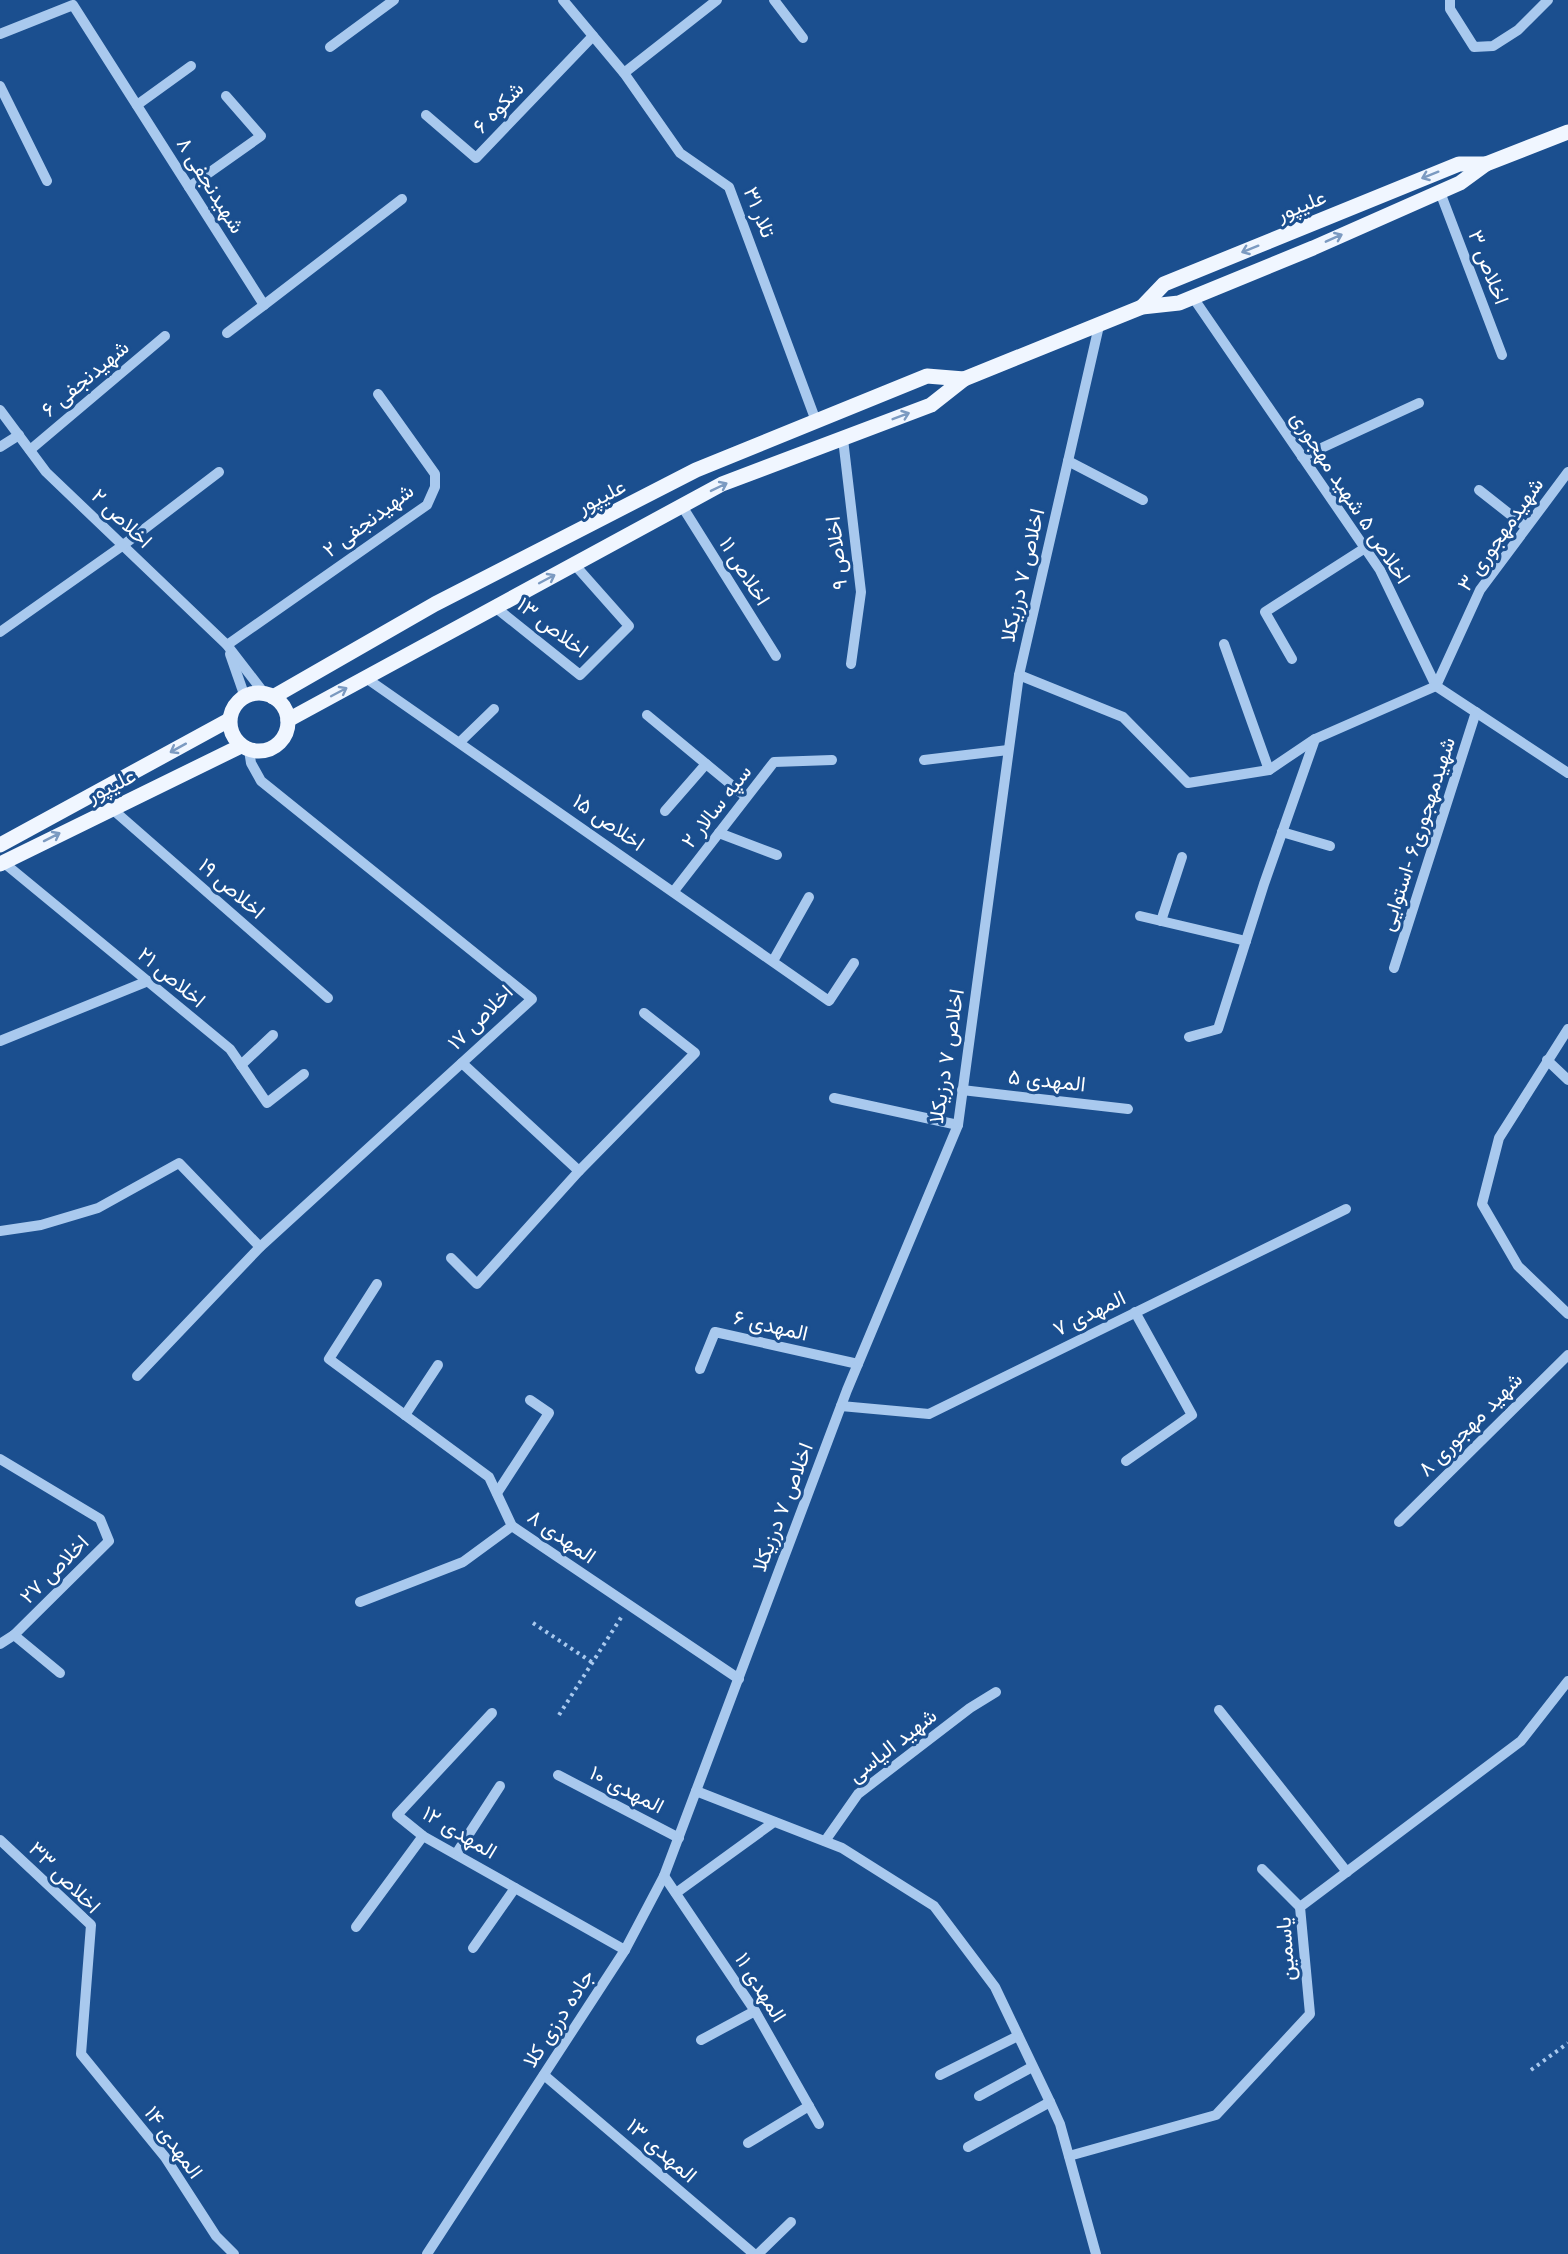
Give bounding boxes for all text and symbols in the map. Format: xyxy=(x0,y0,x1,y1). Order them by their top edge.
street label: شکوه ۶ xyxy=(468,77,529,139)
street label: شهیدنجفی ۸ xyxy=(171,133,249,238)
one-way arrow xyxy=(1422,170,1440,181)
street label: تلار ۳۱ xyxy=(738,183,781,241)
street label: علیپور xyxy=(1272,185,1330,228)
street label: اخلاص ۳ xyxy=(1463,227,1514,308)
one-way arrow xyxy=(1325,232,1343,244)
one-way arrow xyxy=(1241,244,1259,255)
street label: شهیدنجفی ۶ xyxy=(37,335,134,422)
street label: اخلاص ۵ شهید مهجوری xyxy=(1285,407,1415,589)
one-way arrow xyxy=(891,410,910,421)
street label: شهیدمهجوری ۳ xyxy=(1452,473,1549,596)
street label: علیپور xyxy=(572,474,630,521)
street label: شهیدنجفی ۲ xyxy=(318,479,419,563)
one-way arrow xyxy=(710,480,728,492)
street label: اخلاص ۲ xyxy=(86,484,157,553)
street label: اخلاص ۷ درزیکلا xyxy=(996,506,1050,644)
street label: اخلاص ۹ xyxy=(821,515,852,591)
street label: اخلاص ۱۱ xyxy=(714,533,775,610)
one-way arrow xyxy=(538,573,556,584)
street label: اخلاص ۱۳ xyxy=(512,592,593,663)
one-way arrow xyxy=(330,686,348,697)
street label: شهیدمهجوری۶ -استوایی xyxy=(1375,734,1461,934)
one-way arrow xyxy=(170,742,187,754)
street label: سپه سالار ۲ xyxy=(676,760,758,854)
street label: علیپور xyxy=(82,763,140,810)
street label: اخلاص ۱۵ xyxy=(568,789,649,856)
one-way arrow xyxy=(43,831,61,843)
street label: اخلاص ۱۹ xyxy=(194,853,270,924)
street label: اخلاص ۲۱ xyxy=(133,942,210,1013)
street label: اخلاص ۱۷ xyxy=(443,980,518,1055)
street label: اخلاص ۷ درزیکلا xyxy=(924,987,970,1125)
street label: المهدی ۵ xyxy=(1007,1065,1087,1097)
street label: المهدی ۷ xyxy=(1049,1286,1130,1342)
street label: المهدی ۶ xyxy=(731,1305,810,1347)
street label: شهید مهجوری ۸ xyxy=(1413,1367,1528,1482)
street label: اخلاص ۷ درزیکلا xyxy=(747,1439,819,1575)
street label: المهدی ۸ xyxy=(522,1504,600,1569)
street label: اخلاص ۲۷ xyxy=(15,1530,94,1609)
street label: شهید الیاسی xyxy=(843,1703,942,1788)
street label: المهدی ۱۰ xyxy=(585,1761,668,1819)
street label: المهدی ۱۲ xyxy=(418,1801,501,1865)
street label: اخلاص ۳۳ xyxy=(24,1837,105,1918)
street label: یاسمین xyxy=(1271,1916,1300,1982)
street label: المهدی ۱۱ xyxy=(729,1948,791,2027)
street label: جاده درزی کلا xyxy=(518,1965,600,2072)
street label: المهدی ۱۴ xyxy=(139,2102,208,2184)
street label: المهدی ۱۳ xyxy=(621,2113,702,2188)

